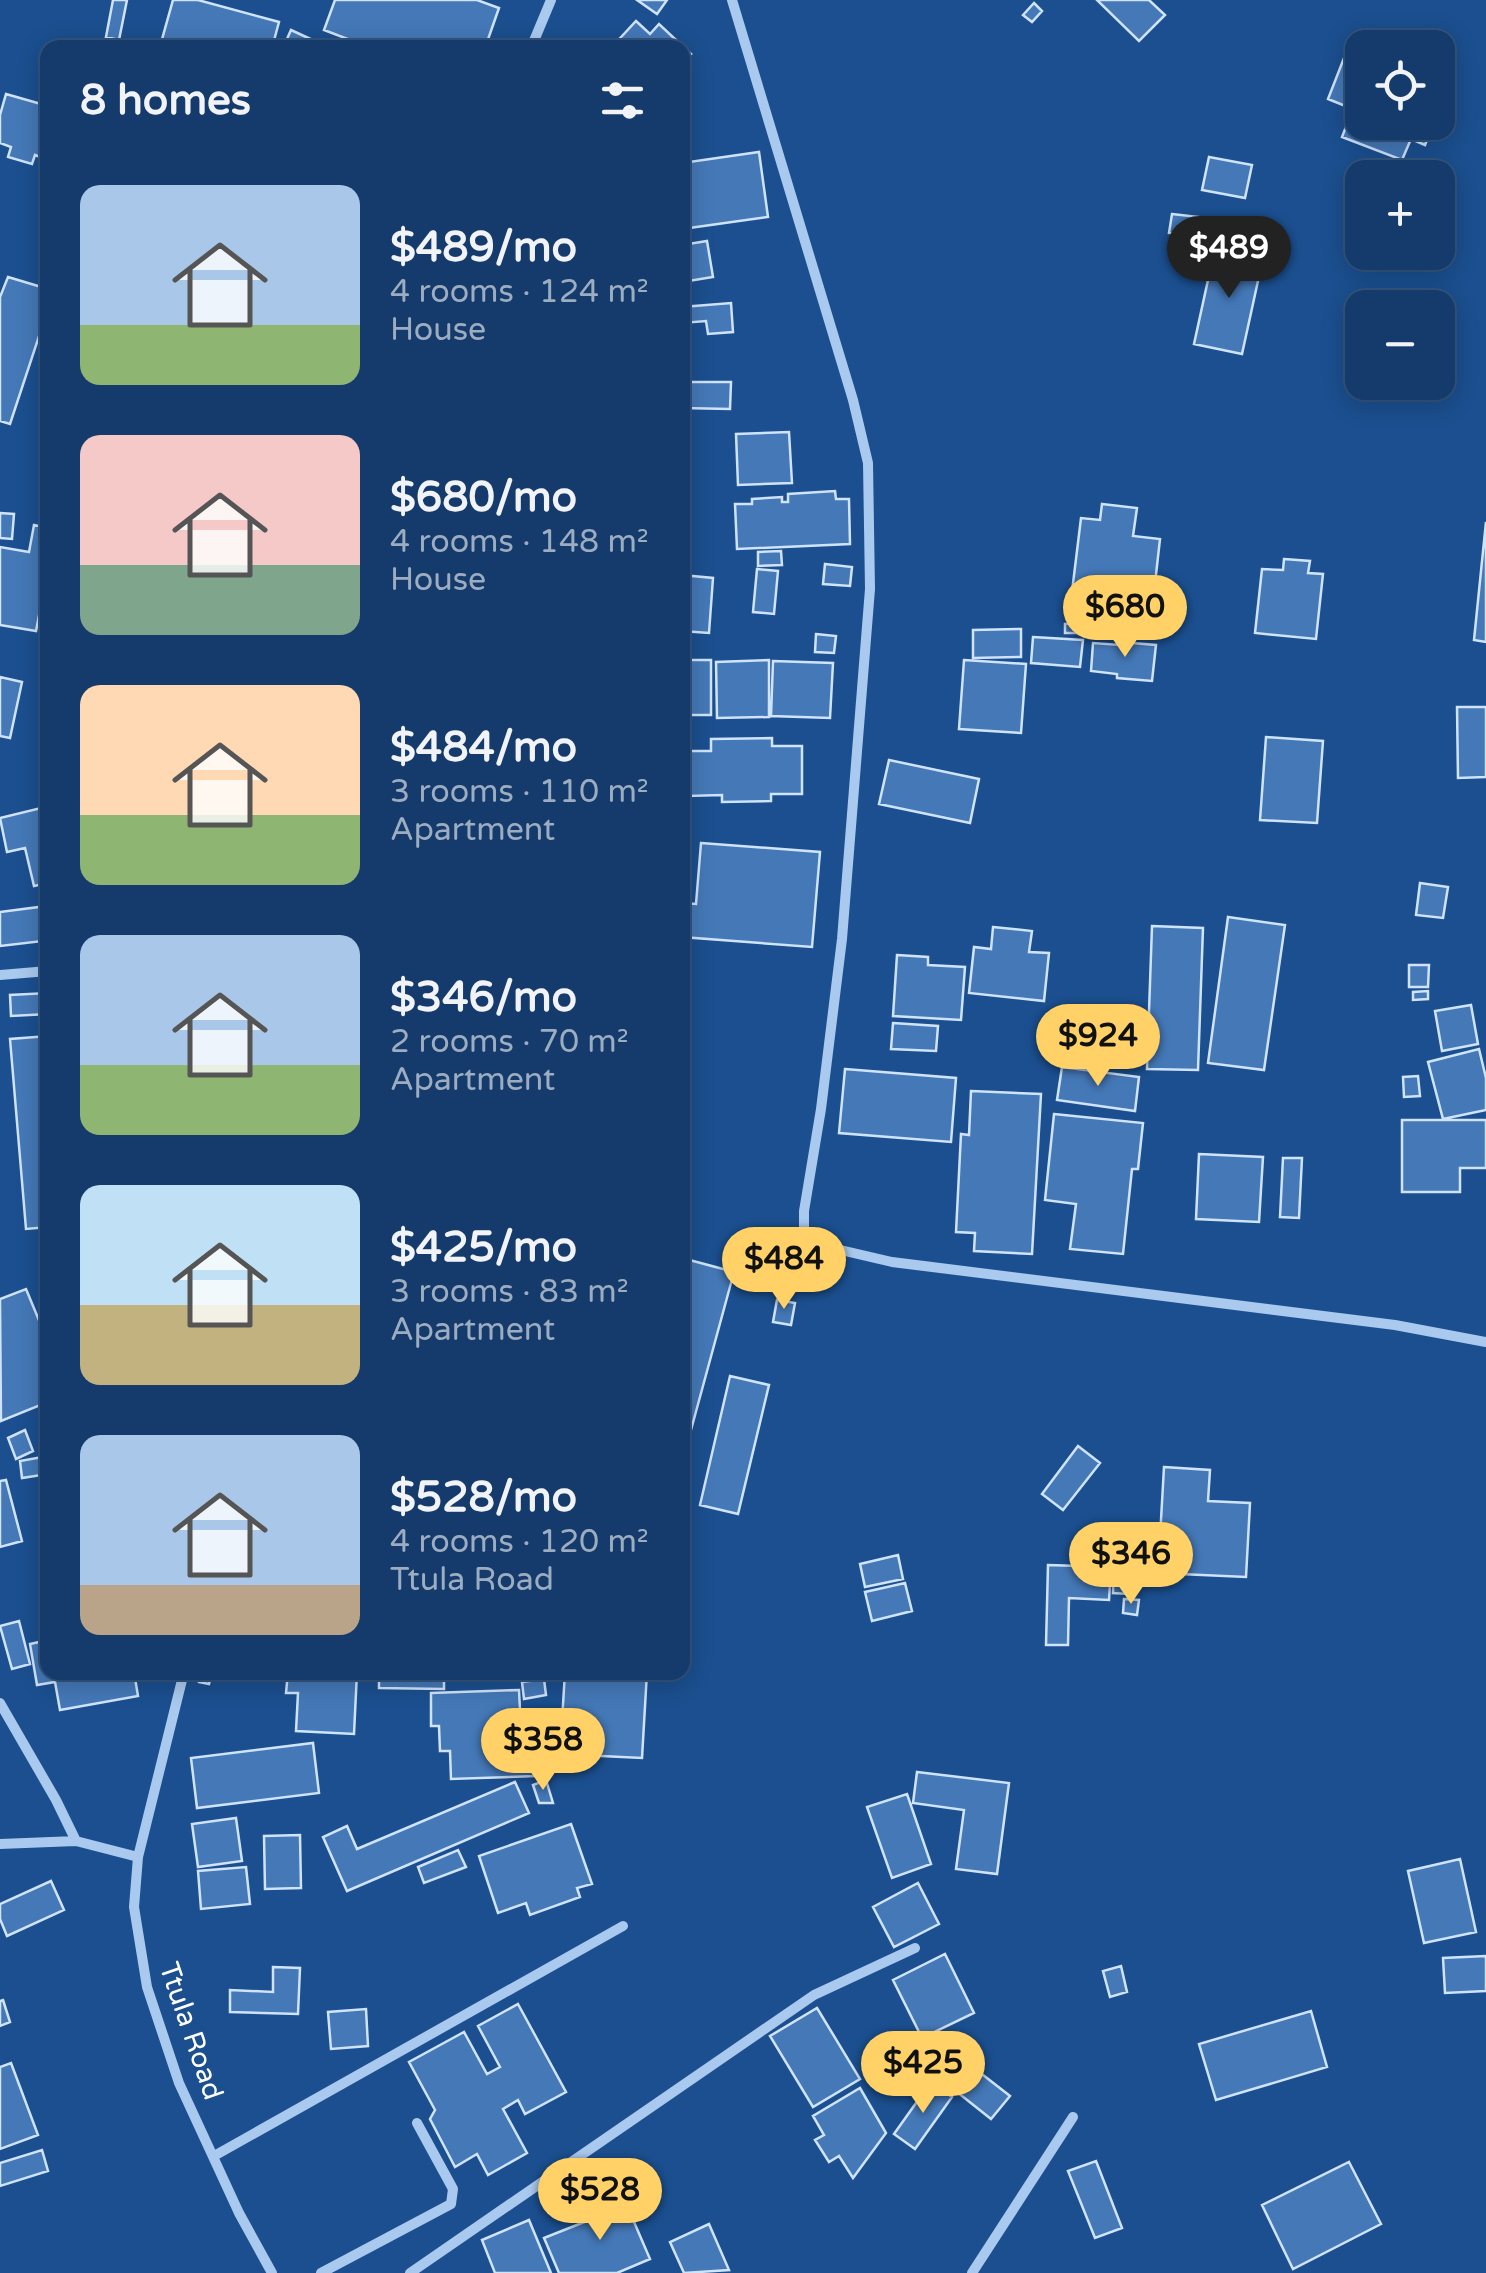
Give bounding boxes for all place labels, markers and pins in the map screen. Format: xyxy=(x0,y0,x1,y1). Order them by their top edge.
pin: $489 xyxy=(1170,216,1288,301)
pin: $680 xyxy=(1066,575,1184,660)
pin: $924 xyxy=(1039,1004,1157,1089)
pin: $484 xyxy=(725,1227,843,1312)
pin: $346 xyxy=(1072,1522,1190,1607)
pin: $358 xyxy=(484,1708,602,1793)
pin: $425 xyxy=(864,2031,982,2116)
pin: $528 xyxy=(541,2158,659,2243)

